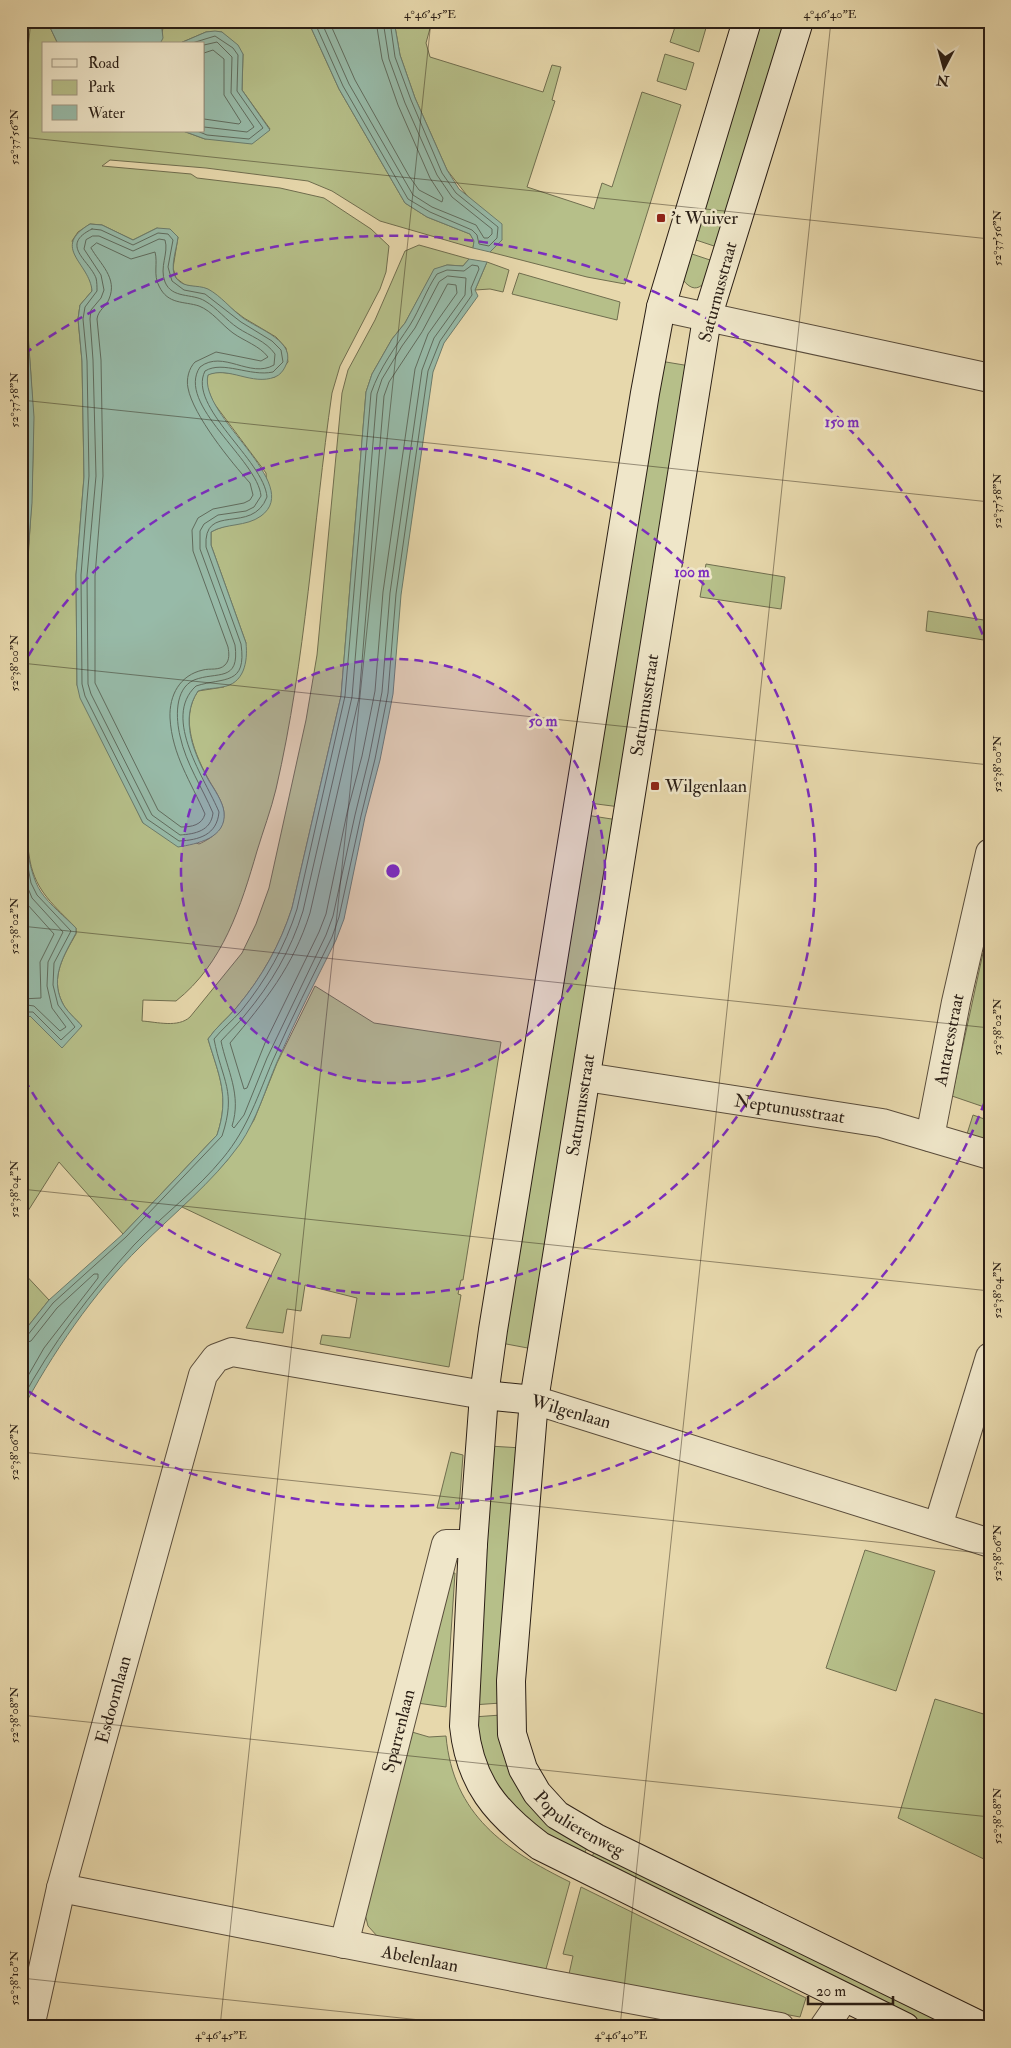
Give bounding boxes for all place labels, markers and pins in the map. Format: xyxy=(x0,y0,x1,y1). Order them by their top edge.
place label: 't Wuiver xyxy=(671,207,738,230)
marker: 't Wuiver xyxy=(655,212,667,224)
place label: Wilgenlaan xyxy=(664,775,747,798)
marker: Wilgenlaan xyxy=(649,780,661,792)
centre of rings xyxy=(384,862,402,880)

